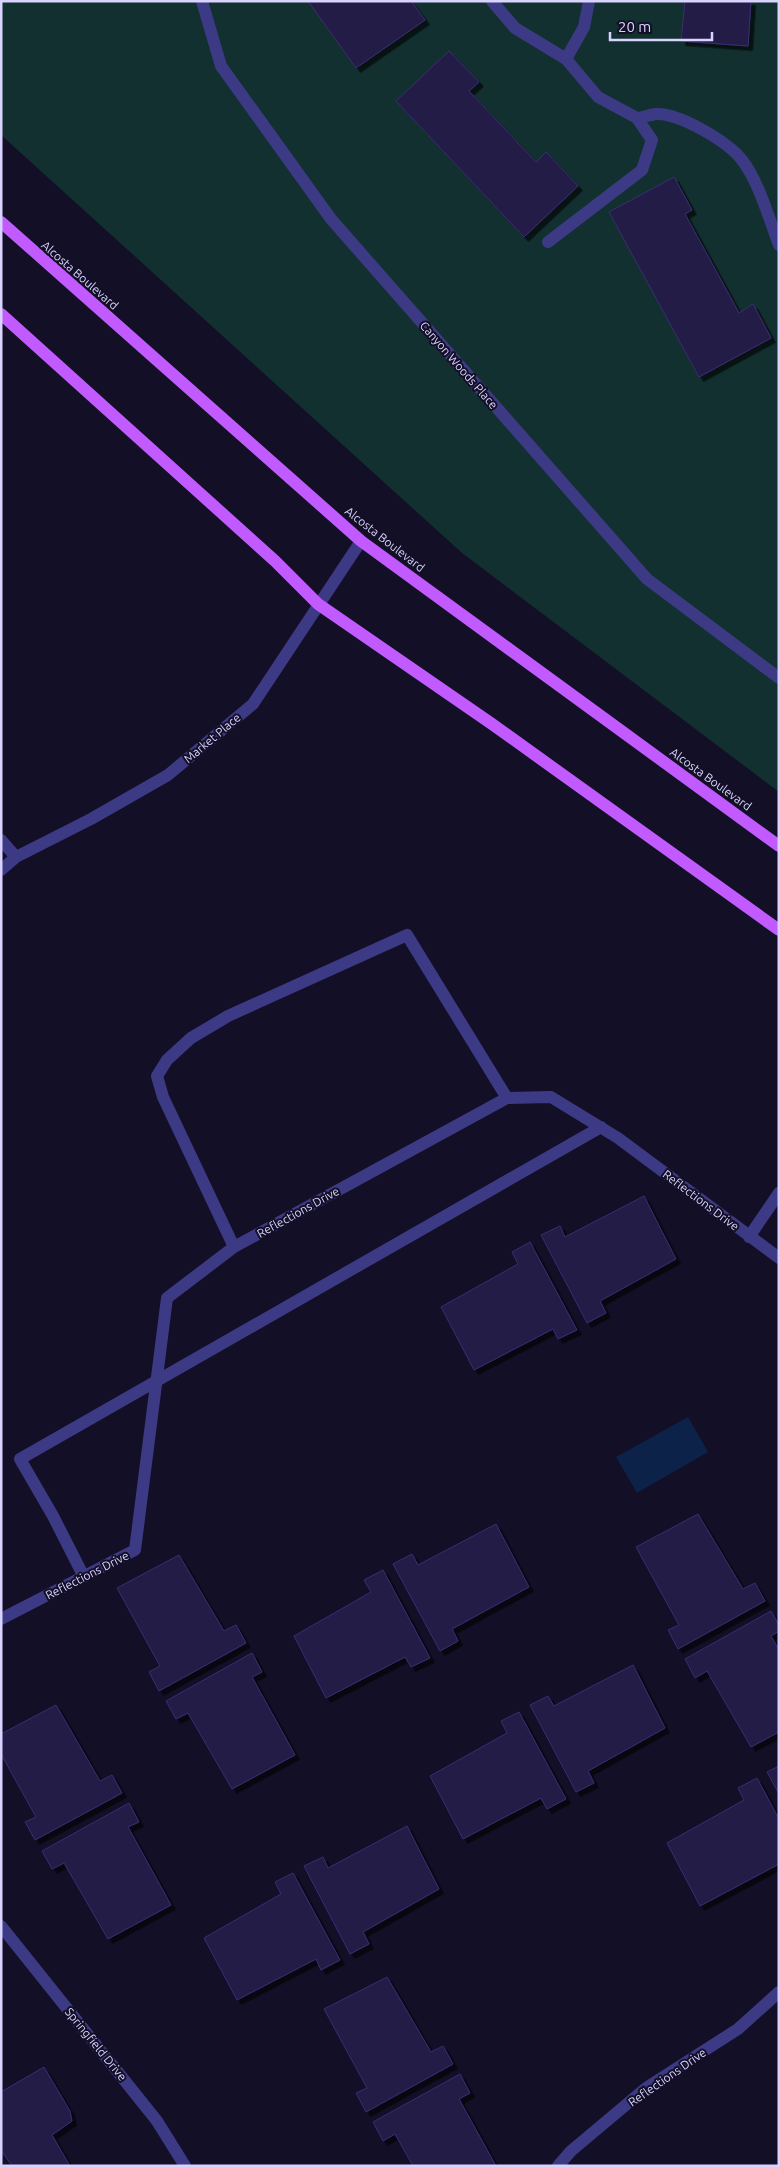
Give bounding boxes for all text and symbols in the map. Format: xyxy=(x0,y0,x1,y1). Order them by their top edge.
scale bar xyxy=(610,10,712,42)
text: 20 m xyxy=(618,18,651,35)
street label: Alcosta Boulevard xyxy=(39,238,121,312)
street label: Canyon Woods Place xyxy=(418,319,500,411)
street label: Alcosta Boulevard xyxy=(343,504,427,574)
street label: Market Place xyxy=(181,711,243,765)
street label: Alcosta Boulevard xyxy=(668,745,754,813)
street label: Reflections Drive xyxy=(660,1167,742,1233)
street label: Reflections Drive xyxy=(255,1184,341,1240)
street label: Reflections Drive xyxy=(43,1548,131,1602)
street label: Springfield Drive xyxy=(63,2005,129,2083)
street label: Reflections Drive xyxy=(626,2045,708,2109)

